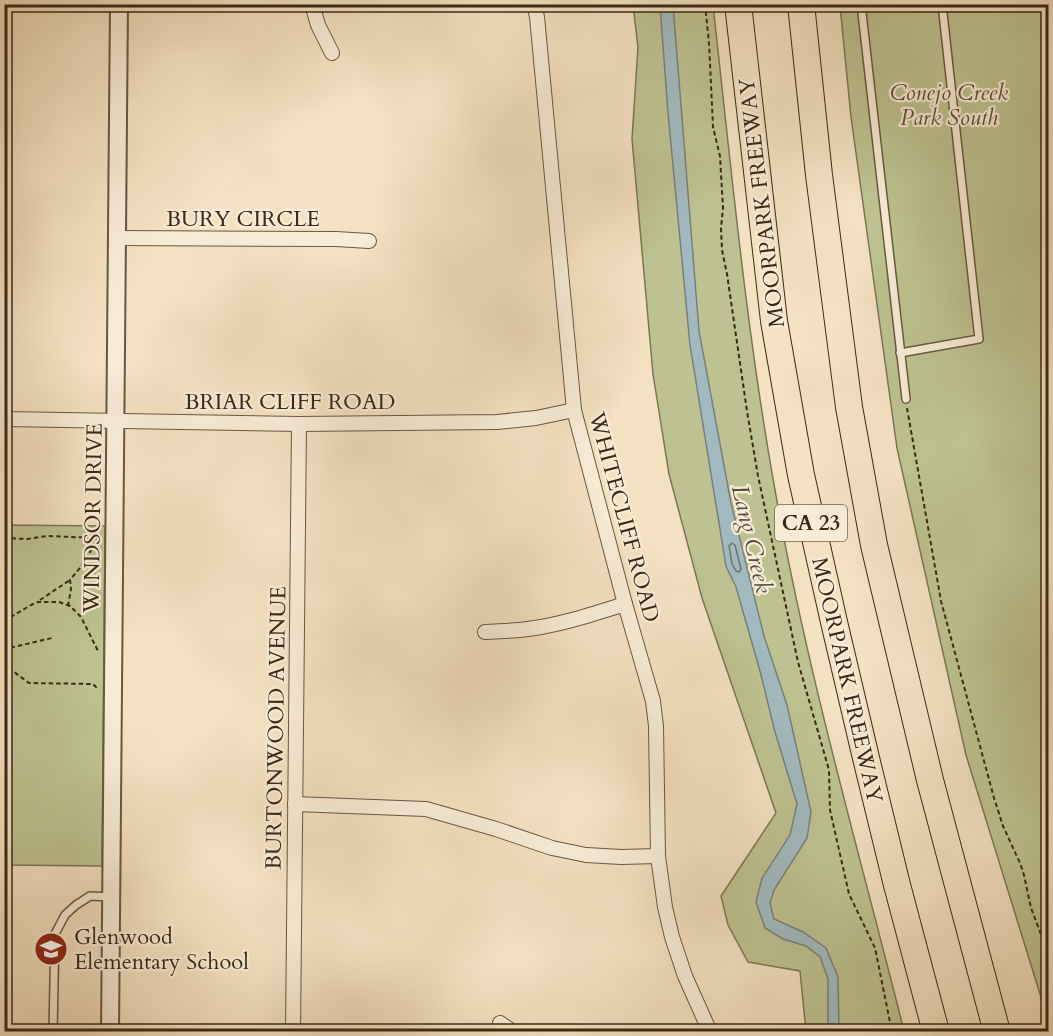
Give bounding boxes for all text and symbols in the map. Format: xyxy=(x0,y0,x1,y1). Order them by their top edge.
street label: MOORPARK FREEWAY xyxy=(732,76,792,330)
park label: Conejo Creek Park South xyxy=(890,78,1008,133)
street label: BURY CIRCLE xyxy=(166,204,320,234)
street label: BRIAR CLIFF ROAD xyxy=(185,387,395,417)
street label: WHITECLIFF ROAD xyxy=(581,408,667,626)
street label: WINDSOR DRIVE xyxy=(76,423,110,614)
water label: Lang Creek xyxy=(723,482,780,597)
road number: CA 23 xyxy=(775,505,847,541)
street label: MOORPARK FREEWAY xyxy=(804,554,890,807)
street label: BURTONWOOD AVENUE xyxy=(259,586,293,870)
place label: Glenwood Elementary School xyxy=(74,922,249,977)
school or university icon: Glenwood Elementary School xyxy=(33,931,69,967)

